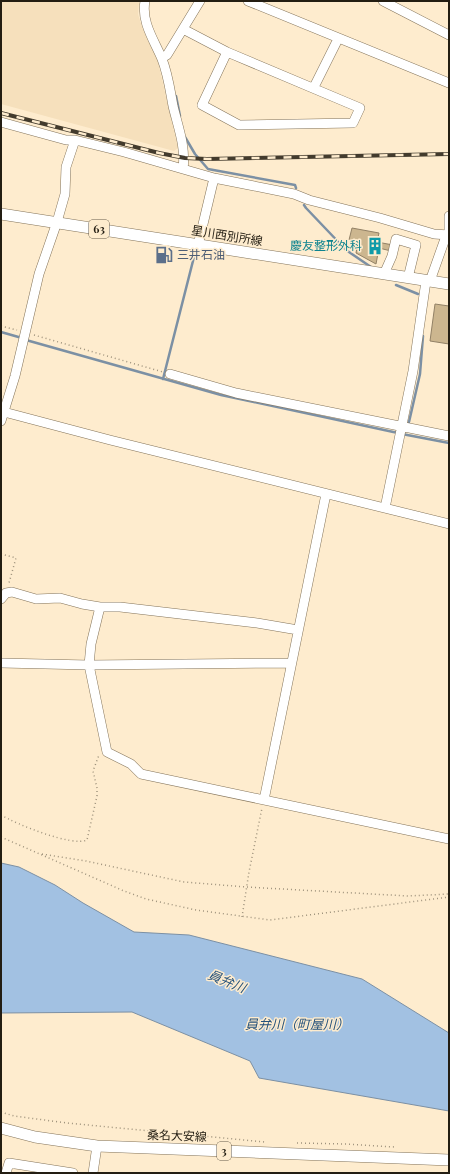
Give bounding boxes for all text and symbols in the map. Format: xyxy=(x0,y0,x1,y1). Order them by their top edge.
road number: 63 xyxy=(89,220,109,238)
street label: 星川西別所線 xyxy=(190,221,264,249)
building icon: 慶友整形外科 xyxy=(365,236,385,256)
place label: 慶友整形外科 xyxy=(290,237,362,253)
fuel station icon: 三井石油 xyxy=(154,245,174,265)
place label: 三井石油 xyxy=(177,246,225,262)
water label: 員弁川 xyxy=(206,965,250,996)
water label: 員弁川（町屋川） xyxy=(245,1015,349,1032)
street label: 桑名大安線 xyxy=(147,1126,207,1144)
road number: 3 xyxy=(217,1142,231,1160)

